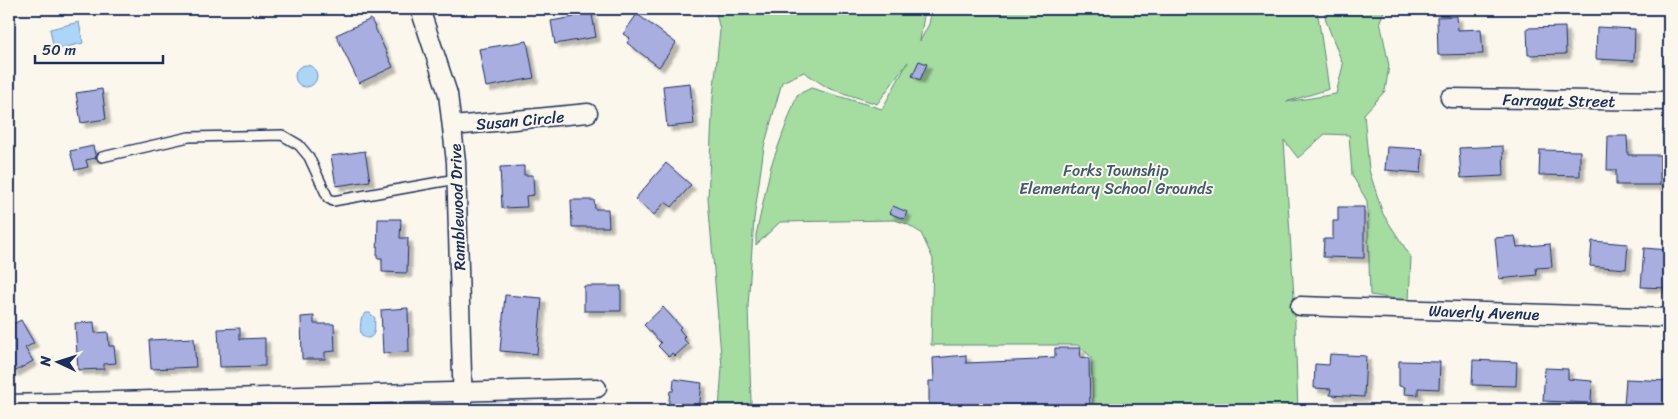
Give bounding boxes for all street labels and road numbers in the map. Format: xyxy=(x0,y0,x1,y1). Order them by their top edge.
street label: Farragut Street xyxy=(1502,85,1616,116)
street label: Susan Circle xyxy=(475,102,565,139)
street label: Ramblewood Drive xyxy=(441,143,474,271)
street label: Waverly Avenue xyxy=(1428,296,1540,329)

